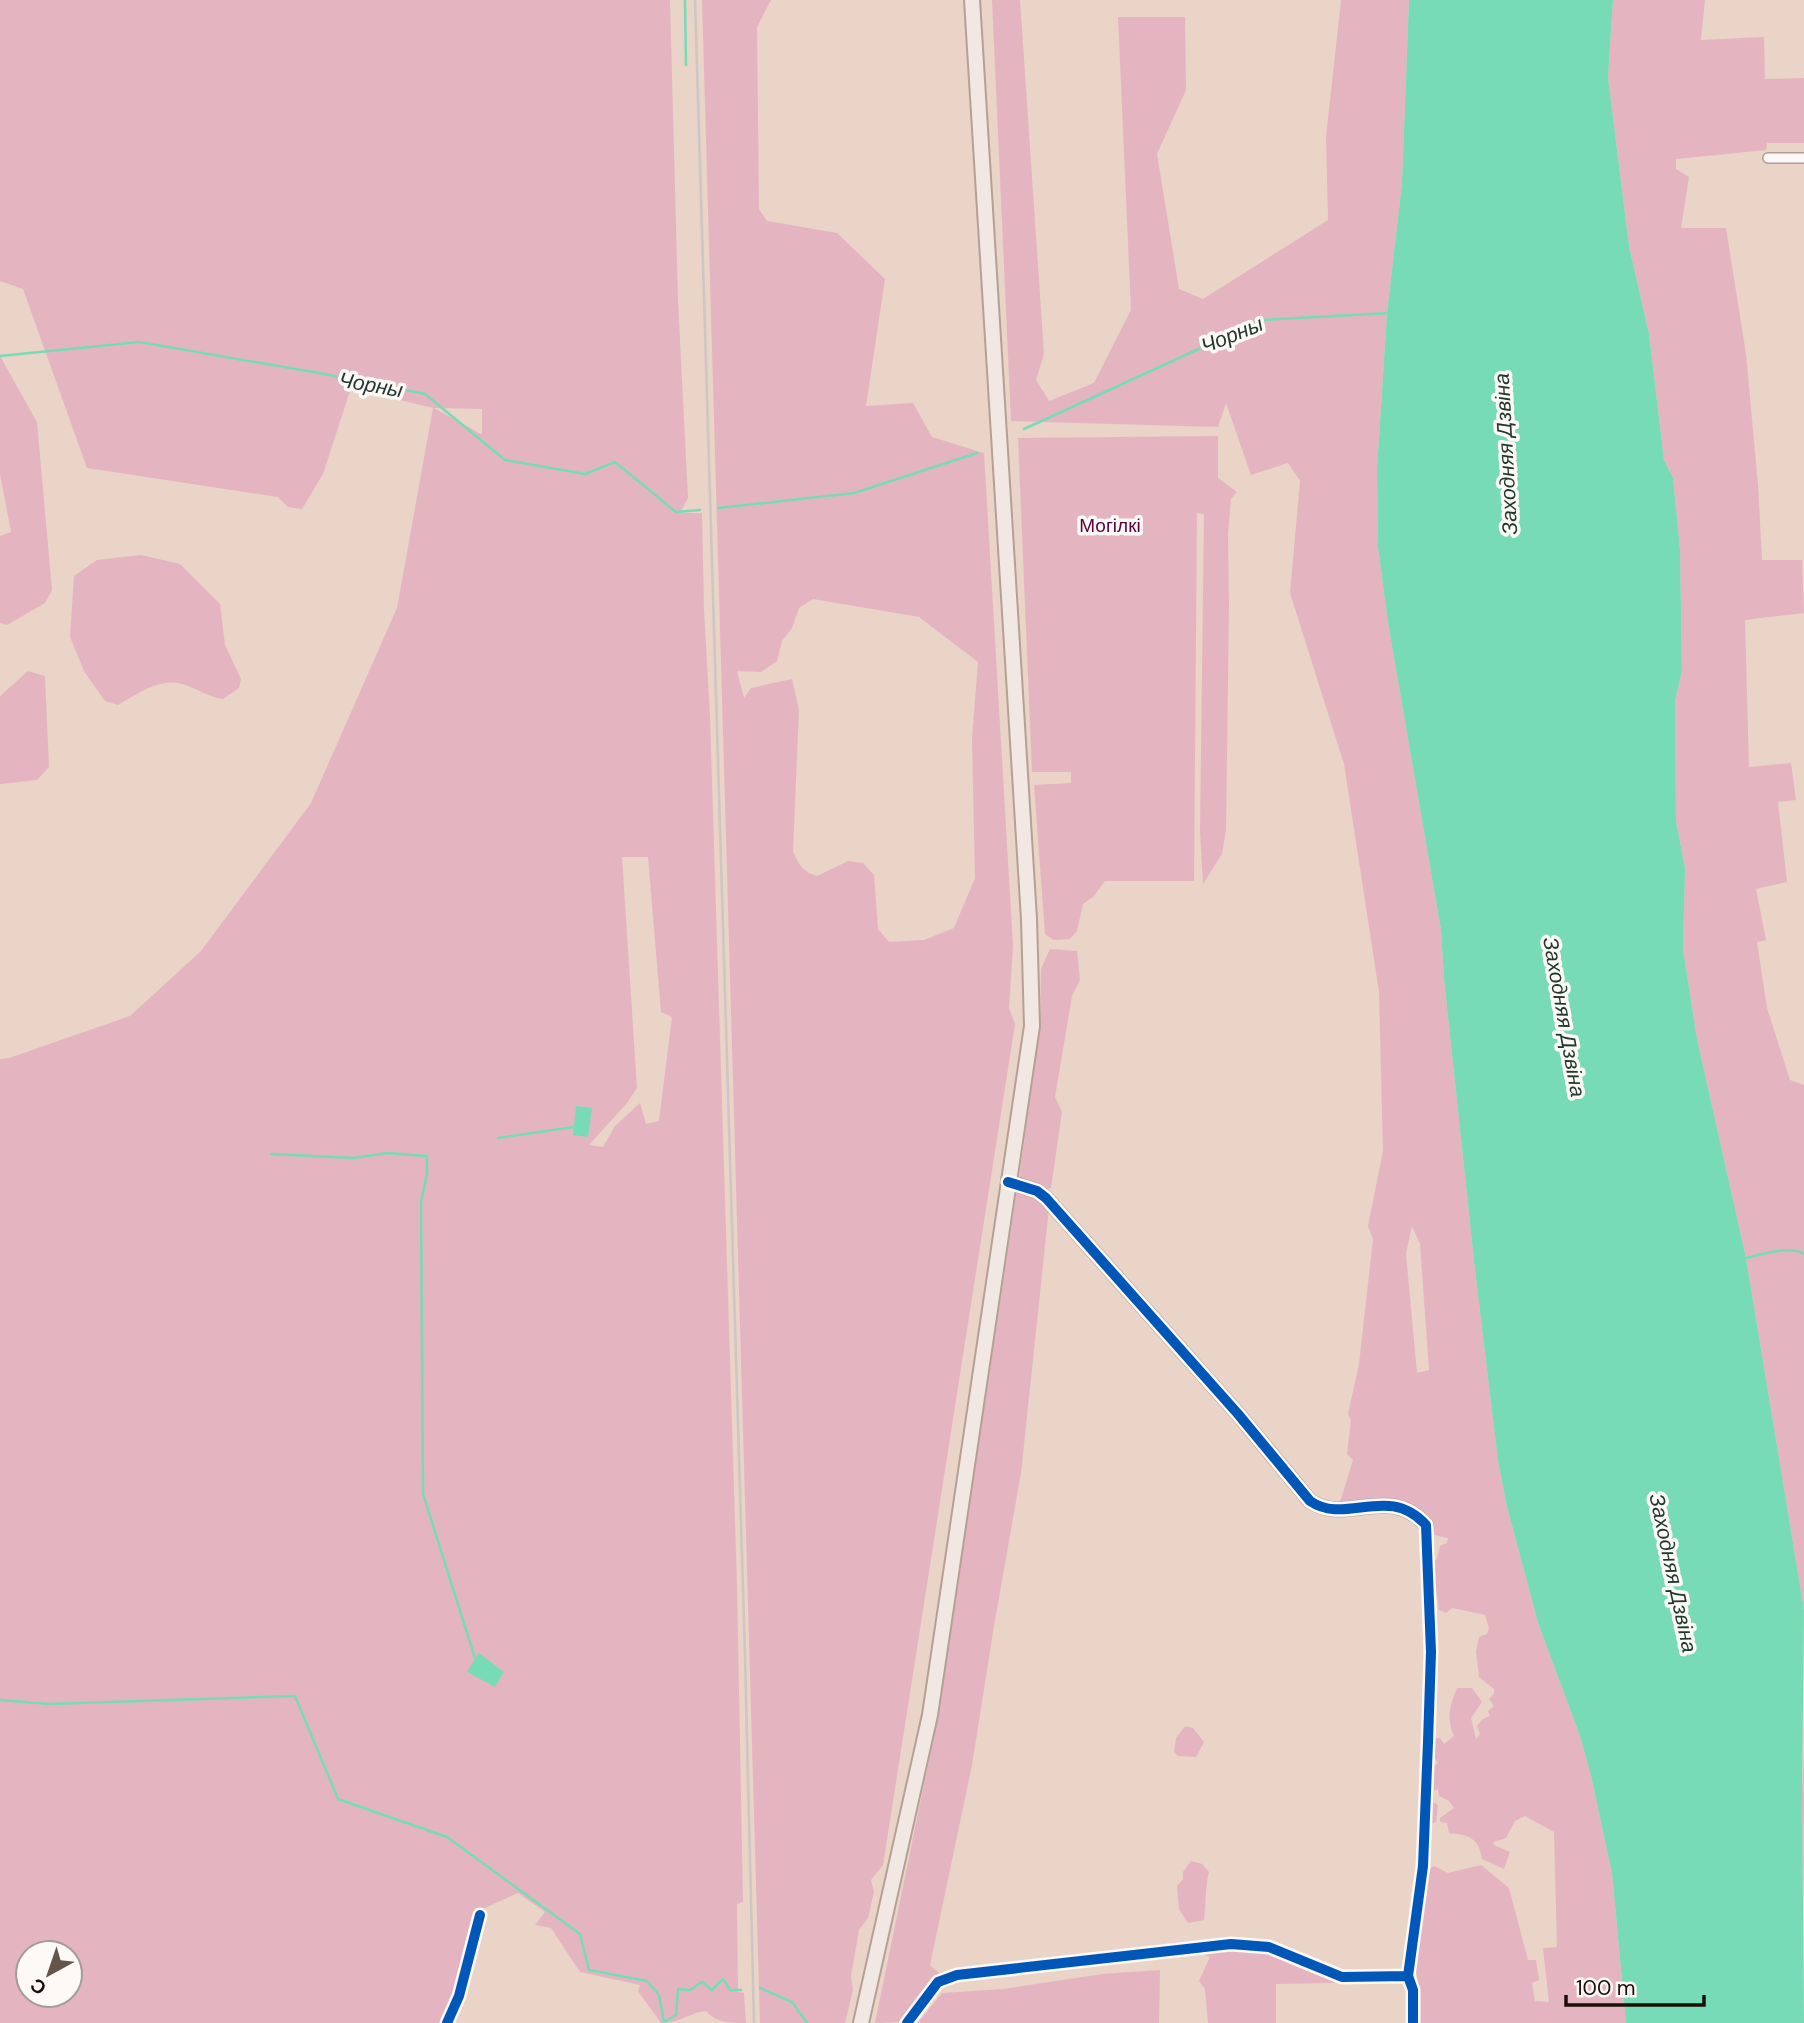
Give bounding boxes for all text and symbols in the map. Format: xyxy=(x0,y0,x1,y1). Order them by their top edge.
water label: Чорны xyxy=(1197,310,1268,360)
water label: Чорны xyxy=(337,366,406,404)
water label: Заходняя Дзвіна xyxy=(1488,372,1524,536)
park label: Могілкі xyxy=(1079,513,1141,538)
water label: Заходняя Дзвіна xyxy=(1536,935,1592,1099)
water label: Заходняя Дзвіна xyxy=(1642,1491,1704,1655)
north arrow xyxy=(14,1939,84,2009)
scale bar xyxy=(1566,1964,1704,2008)
text: С xyxy=(25,1972,52,2001)
text: 100 m xyxy=(1576,1974,1636,2002)

